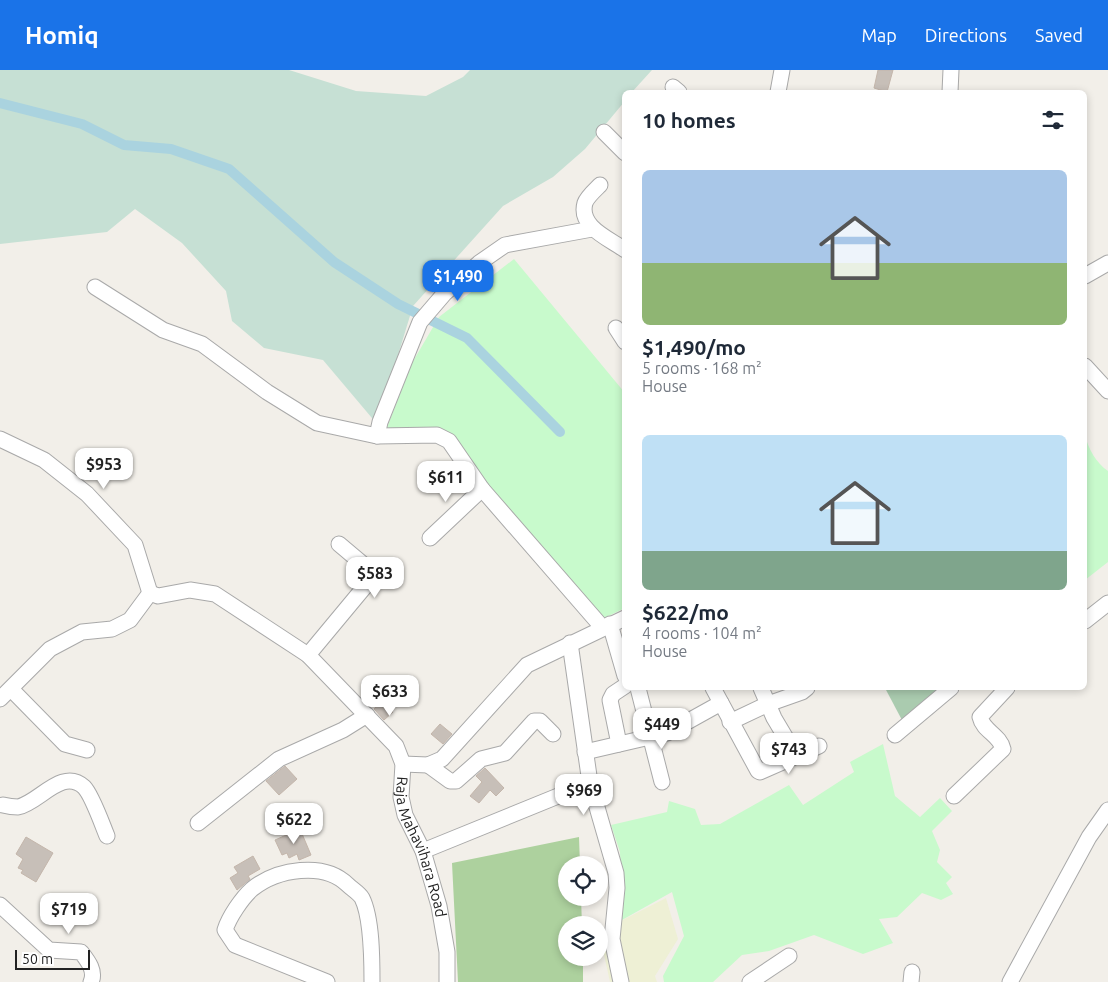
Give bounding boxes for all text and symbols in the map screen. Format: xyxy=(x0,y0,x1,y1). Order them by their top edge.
text: Homiq xyxy=(25,22,99,49)
text: Map xyxy=(861,25,897,45)
text: Directions xyxy=(925,25,1007,45)
text: Saved xyxy=(1035,25,1083,45)
icon: filters xyxy=(1039,106,1067,134)
text: 10 homes xyxy=(642,108,736,132)
icon: home xyxy=(810,203,900,293)
pin: $1,490 xyxy=(417,260,499,302)
text: $1,490 xyxy=(433,267,483,285)
text: $1,490/mo xyxy=(642,335,746,359)
text: 5 rooms · 168 m² xyxy=(642,359,762,377)
text: House xyxy=(642,377,687,395)
pin: $953 xyxy=(74,448,134,490)
text: $953 xyxy=(86,455,122,473)
pin: $611 xyxy=(416,460,476,503)
text: $611 xyxy=(428,468,464,486)
icon: home xyxy=(810,468,900,558)
pin: $583 xyxy=(345,556,405,599)
text: $583 xyxy=(357,564,393,582)
text: $622/mo xyxy=(642,600,729,624)
text: 4 rooms · 104 m² xyxy=(642,624,762,642)
text: House xyxy=(642,642,687,660)
pin: $633 xyxy=(360,674,420,717)
text: $633 xyxy=(372,682,408,700)
pin: $449 xyxy=(632,708,692,750)
text: $449 xyxy=(644,715,680,733)
pin: $743 xyxy=(759,732,819,775)
text: $743 xyxy=(771,740,807,758)
pin: $969 xyxy=(554,774,614,816)
street label: Raja Mahavihara Road xyxy=(393,776,450,918)
text: $969 xyxy=(566,781,602,799)
pin: $622 xyxy=(264,802,324,845)
text: $622 xyxy=(276,810,312,828)
map controls xyxy=(558,856,608,966)
button: locate xyxy=(558,856,608,906)
pin: $719 xyxy=(39,892,99,935)
text: $719 xyxy=(51,900,87,918)
button: layers xyxy=(558,916,608,966)
scale bar xyxy=(15,947,90,970)
text: 50 m xyxy=(22,951,53,967)

